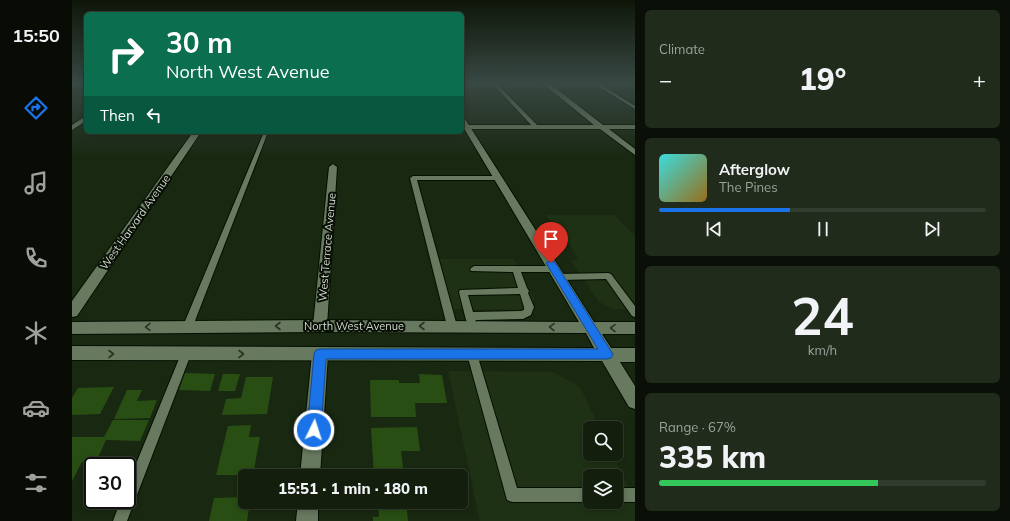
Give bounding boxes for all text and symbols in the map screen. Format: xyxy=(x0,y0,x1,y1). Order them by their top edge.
text: 15:50 xyxy=(12,24,60,47)
text: 30 m xyxy=(166,25,232,60)
icon: right xyxy=(100,28,152,80)
text: Climate xyxy=(659,41,705,57)
text: North West Avenue xyxy=(166,60,330,83)
text: 19° xyxy=(799,60,846,98)
text: − xyxy=(659,66,672,94)
text: + xyxy=(973,66,986,94)
icon: directions xyxy=(22,94,50,122)
icon: left xyxy=(143,104,165,126)
text: Then xyxy=(100,106,135,125)
text: Afterglow xyxy=(719,160,790,179)
icon: music xyxy=(22,169,50,197)
street label: West Harvard Avenue xyxy=(97,172,173,272)
text: The Pines xyxy=(719,179,778,195)
street label: West Terrace Avenue xyxy=(315,192,339,302)
icon: previous xyxy=(703,218,725,240)
icon: pause xyxy=(812,218,834,240)
icon: next xyxy=(921,218,943,240)
pin xyxy=(534,222,568,263)
icon: arrive xyxy=(540,228,562,250)
icon: phone xyxy=(22,244,50,272)
text: 24 xyxy=(791,283,854,348)
icon: climate xyxy=(22,319,50,347)
street label: North West Avenue xyxy=(304,319,404,333)
one-way arrow xyxy=(275,322,281,330)
one-way arrow xyxy=(419,322,425,330)
one-way arrow xyxy=(145,323,151,331)
one-way arrow xyxy=(549,323,555,331)
one-way arrow xyxy=(610,324,616,332)
text: km/h xyxy=(808,342,837,358)
one-way arrow xyxy=(108,350,114,358)
one-way arrow xyxy=(238,350,244,358)
icon: car xyxy=(22,394,50,422)
position arrow xyxy=(293,409,335,451)
text: Range · 67% xyxy=(659,419,736,435)
map controls xyxy=(583,421,623,509)
button: search xyxy=(583,421,623,461)
text: 335 km xyxy=(659,438,766,476)
speed limit sign: 30 xyxy=(84,457,136,509)
icon: filters xyxy=(22,469,50,497)
button: layers xyxy=(583,469,623,509)
text: 15:51 · 1 min · 180 m xyxy=(278,479,428,498)

